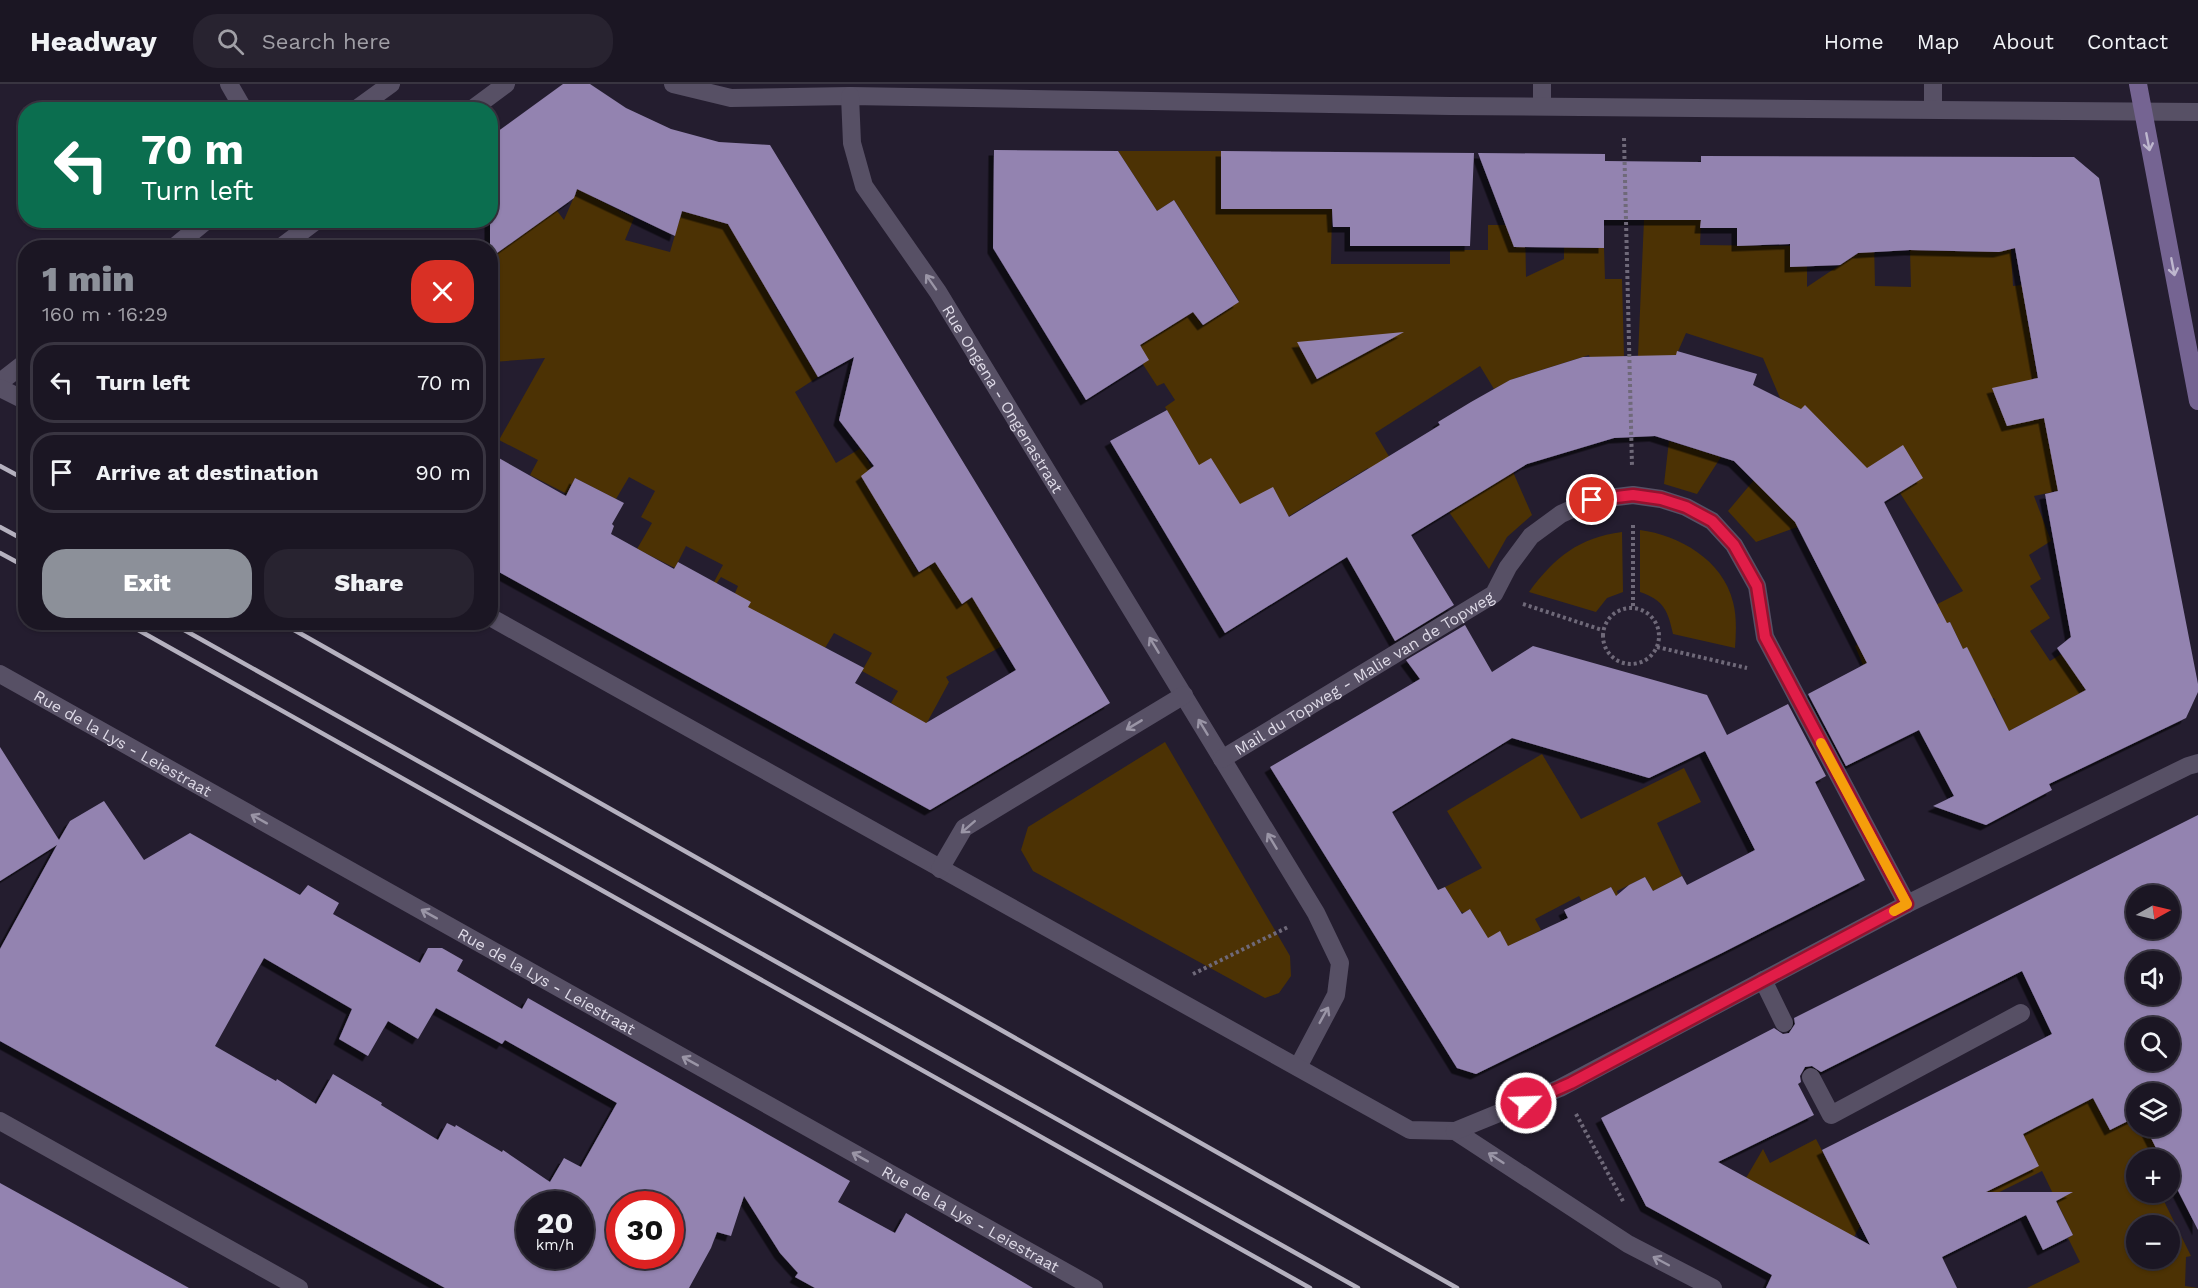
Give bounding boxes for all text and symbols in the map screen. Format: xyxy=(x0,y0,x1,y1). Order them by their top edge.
search box xyxy=(193,14,613,68)
text: Headway xyxy=(30,25,157,58)
icon: search xyxy=(214,25,247,58)
text: Search here xyxy=(262,29,391,54)
text: Home xyxy=(1824,29,1884,54)
text: Map xyxy=(1917,29,1960,54)
text: About xyxy=(1993,29,2054,54)
text: Contact xyxy=(2087,29,2168,54)
text: 70 m xyxy=(141,125,244,174)
icon: left xyxy=(42,126,120,204)
one-way arrow xyxy=(2143,132,2155,151)
text: Turn left xyxy=(141,175,253,207)
one-way arrow xyxy=(2168,257,2179,277)
text: 1 min xyxy=(42,258,135,300)
button: close xyxy=(411,260,474,323)
one-way arrow xyxy=(925,274,937,291)
street label: Rue Ongena - Ongenastraat xyxy=(939,301,1068,497)
text: 160 m · 16:29 xyxy=(42,302,168,326)
icon: left xyxy=(45,366,78,399)
text: Turn left xyxy=(96,370,190,395)
text: 70 m xyxy=(417,370,471,395)
icon: arrive xyxy=(45,456,78,489)
text: Arrive at destination xyxy=(96,460,319,485)
text: 90 m xyxy=(415,460,471,485)
pin xyxy=(1566,474,1617,525)
icon: arrive xyxy=(1575,483,1608,516)
button: Exit xyxy=(42,549,252,618)
button: Share xyxy=(264,549,474,618)
street label: Mail du Topweg - Malie van de Topweg xyxy=(1231,587,1498,759)
one-way arrow xyxy=(1147,637,1159,654)
street label: Rue de la Lys - Leiestraat xyxy=(31,686,215,801)
one-way arrow xyxy=(1197,719,1209,736)
one-way arrow xyxy=(1126,720,1143,732)
one-way arrow xyxy=(250,813,268,824)
one-way arrow xyxy=(961,820,976,834)
one-way arrow xyxy=(1266,833,1278,850)
north arrow xyxy=(2126,885,2180,939)
map controls xyxy=(2126,885,2180,1269)
one-way arrow xyxy=(420,908,437,920)
street label: Rue de la Lys - Leiestraat xyxy=(455,923,639,1038)
button: sound xyxy=(2126,951,2180,1005)
one-way arrow xyxy=(1318,1007,1330,1024)
button: search xyxy=(2126,1017,2180,1071)
one-way arrow xyxy=(682,1055,699,1067)
position arrow xyxy=(1494,1071,1558,1135)
button: layers xyxy=(2126,1083,2180,1137)
button: + xyxy=(2126,1149,2180,1203)
one-way arrow xyxy=(852,1150,869,1162)
one-way arrow xyxy=(1488,1152,1505,1164)
street label: Rue de la Lys - Leiestraat xyxy=(878,1161,1063,1276)
speed limit sign: 30 xyxy=(606,1191,684,1269)
text: 20 xyxy=(536,1205,574,1240)
button: − xyxy=(2126,1215,2180,1269)
text: km/h xyxy=(536,1236,574,1254)
one-way arrow xyxy=(1653,1255,1671,1266)

